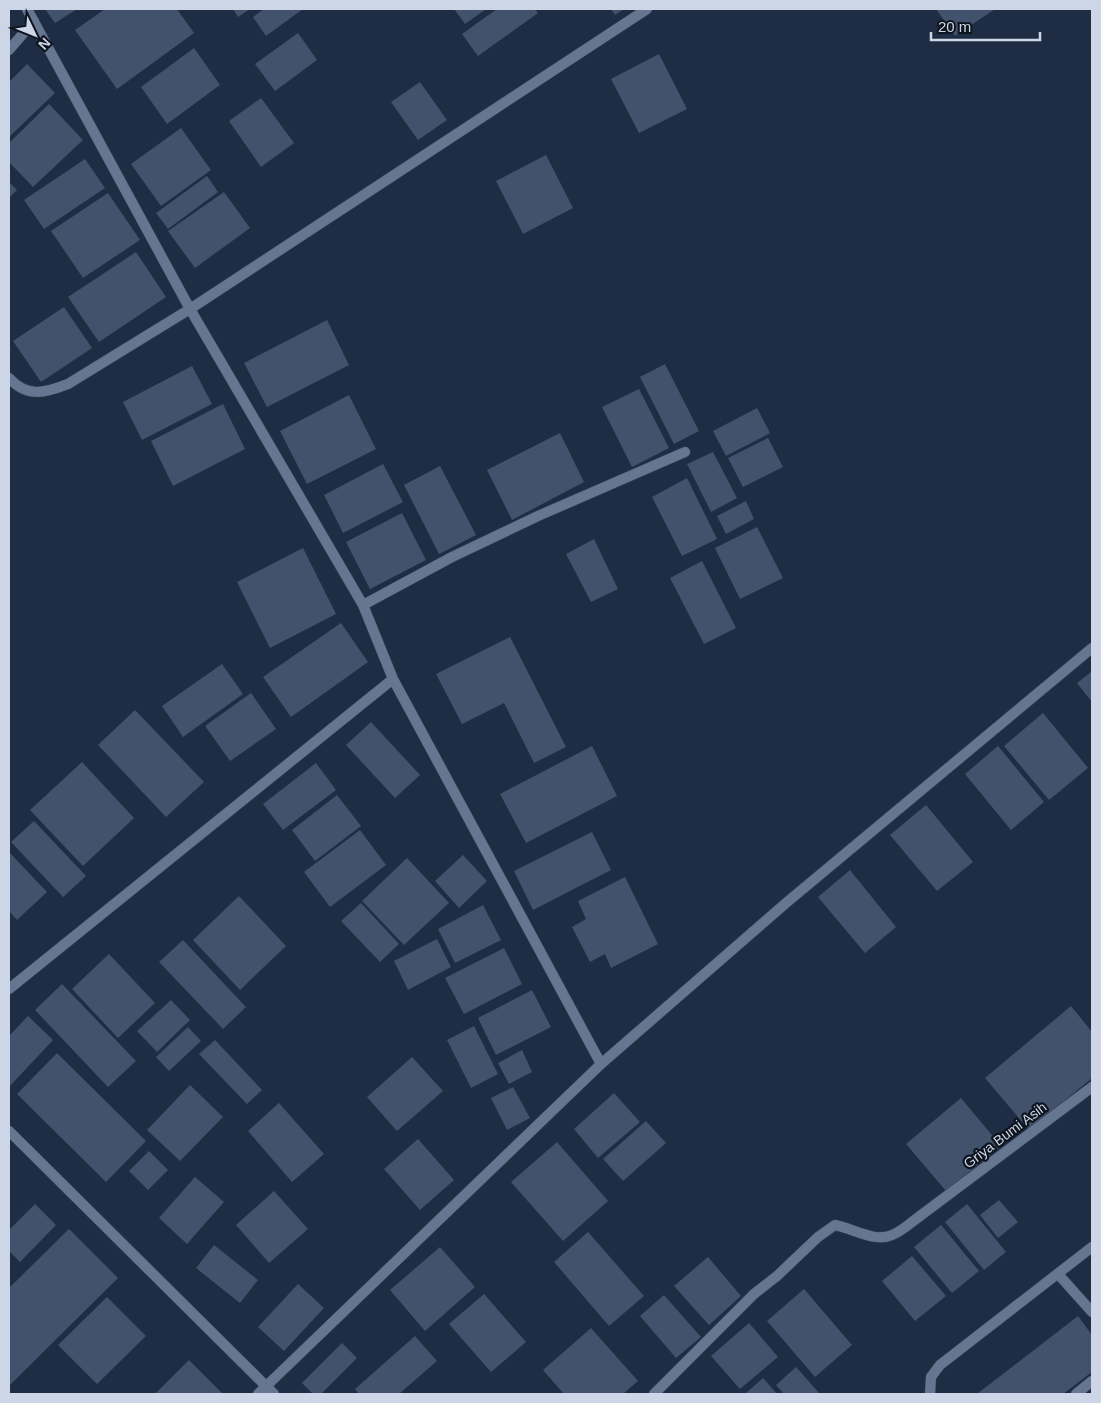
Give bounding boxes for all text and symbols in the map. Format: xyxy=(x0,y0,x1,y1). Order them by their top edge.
north arrow xyxy=(10,10,60,60)
scale bar xyxy=(931,10,1040,42)
text: 20 m xyxy=(938,18,971,35)
text: N xyxy=(35,35,54,53)
street label: Griya Bumi Asih xyxy=(960,1099,1050,1171)

